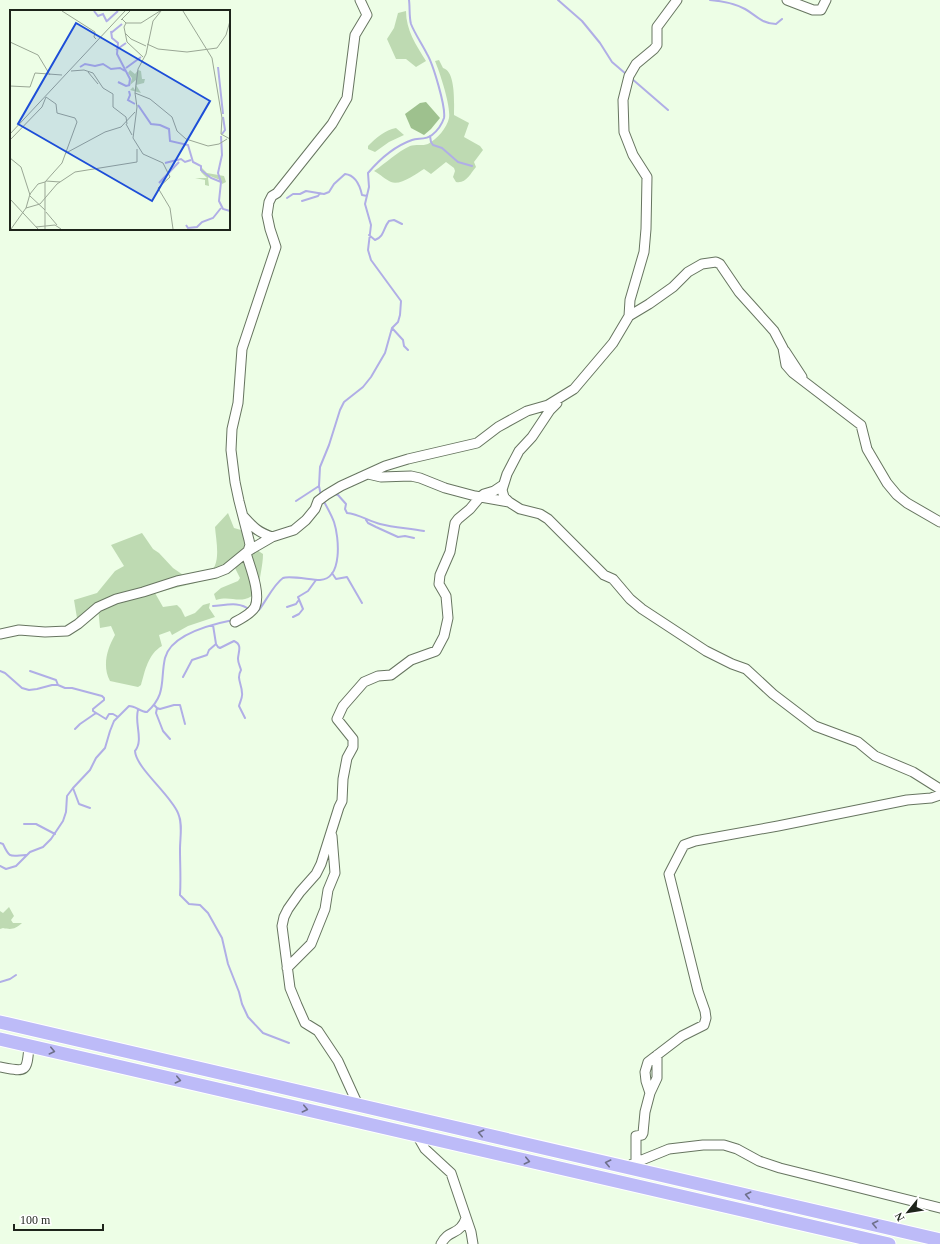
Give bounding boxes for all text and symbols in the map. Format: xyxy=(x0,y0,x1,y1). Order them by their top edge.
inset map xyxy=(10,10,230,230)
one-way arrow xyxy=(48,1046,55,1054)
one-way arrow xyxy=(175,1076,181,1084)
one-way arrow xyxy=(302,1105,308,1113)
one-way arrow xyxy=(478,1130,484,1138)
one-way arrow xyxy=(524,1156,530,1164)
one-way arrow xyxy=(605,1159,611,1167)
one-way arrow xyxy=(745,1192,751,1200)
north arrow xyxy=(888,1192,928,1232)
scale bar xyxy=(14,1206,103,1232)
text: N xyxy=(892,1211,907,1223)
text: 100 m xyxy=(20,1213,51,1227)
one-way arrow xyxy=(872,1221,878,1229)

